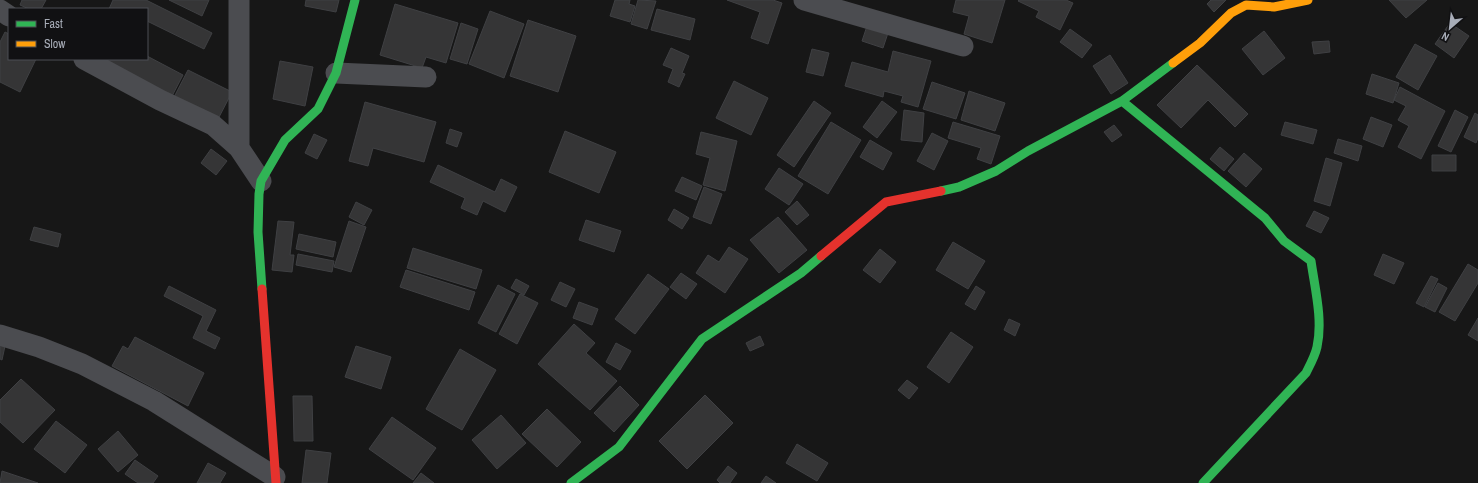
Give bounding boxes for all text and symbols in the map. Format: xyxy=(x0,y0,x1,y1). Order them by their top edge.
legend xyxy=(8,8,148,60)
north arrow xyxy=(1430,8,1470,48)
text: Fast xyxy=(44,16,63,32)
text: N xyxy=(1439,29,1451,45)
text: Slow xyxy=(44,36,66,52)

